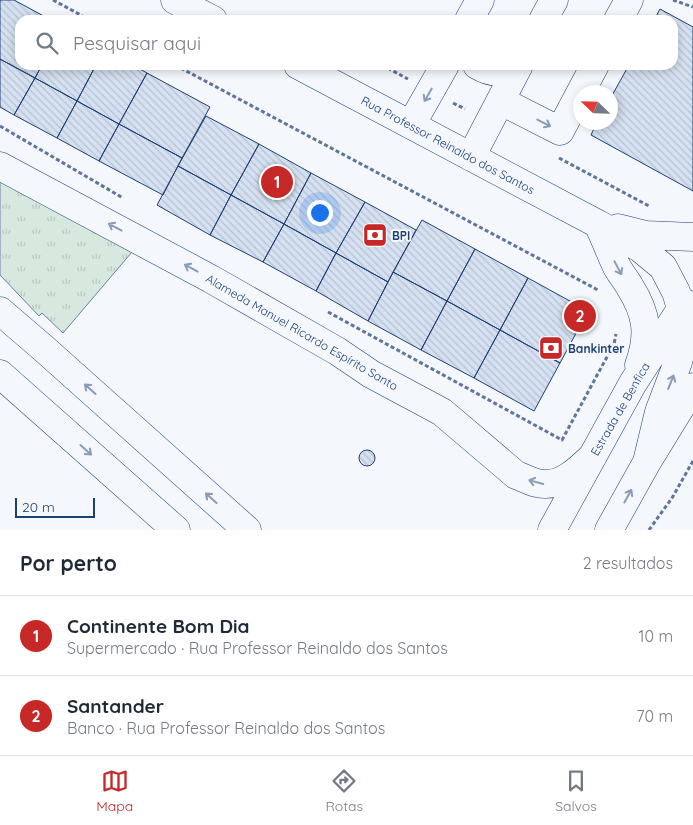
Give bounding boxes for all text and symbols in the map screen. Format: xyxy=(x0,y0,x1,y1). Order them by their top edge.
search box xyxy=(15,15,678,70)
icon: search xyxy=(33,29,61,57)
text: Pesquisar aqui xyxy=(73,31,201,55)
north arrow xyxy=(573,85,618,130)
one-way arrow xyxy=(422,87,432,101)
street label: Rua Professor Reinaldo dos Santos xyxy=(359,93,538,197)
one-way arrow xyxy=(536,119,551,128)
pin: 1 xyxy=(261,163,293,201)
your location xyxy=(307,200,333,226)
one-way arrow xyxy=(108,222,123,231)
bank icon: BPI xyxy=(362,222,388,248)
place label: BPI xyxy=(392,228,410,243)
one-way arrow xyxy=(614,261,624,275)
one-way arrow xyxy=(184,263,199,272)
street label: Alameda Manuel Ricardo Espírito Santo xyxy=(203,271,401,393)
pin: 2 xyxy=(564,297,596,335)
bank icon: Bankinter xyxy=(538,335,564,361)
place label: Bankinter xyxy=(568,341,625,356)
street label: Estrada de Benfica xyxy=(587,360,653,458)
one-way arrow xyxy=(666,375,676,390)
one-way arrow xyxy=(83,383,96,395)
one-way arrow xyxy=(79,444,92,456)
one-way arrow xyxy=(528,477,544,486)
one-way arrow xyxy=(624,489,633,504)
one-way arrow xyxy=(204,492,217,503)
scale bar xyxy=(15,495,95,518)
text: 20 m xyxy=(22,498,55,516)
text: Por perto xyxy=(20,550,117,576)
text: 2 resultados xyxy=(583,553,673,573)
text: Continente Bom Dia xyxy=(67,614,250,638)
text: 1 xyxy=(33,626,39,646)
text: 10 m xyxy=(639,626,673,646)
text: Supermercado · Rua Professor Reinaldo dos Santos xyxy=(67,638,448,658)
text: Santander xyxy=(67,694,164,718)
text: 2 xyxy=(31,706,41,726)
text: 70 m xyxy=(636,706,673,726)
text: Banco · Rua Professor Reinaldo dos Santos xyxy=(67,718,385,738)
tab: Mapa xyxy=(96,767,133,815)
tab: Rotas xyxy=(325,767,363,815)
tab: Salvos xyxy=(555,767,597,815)

